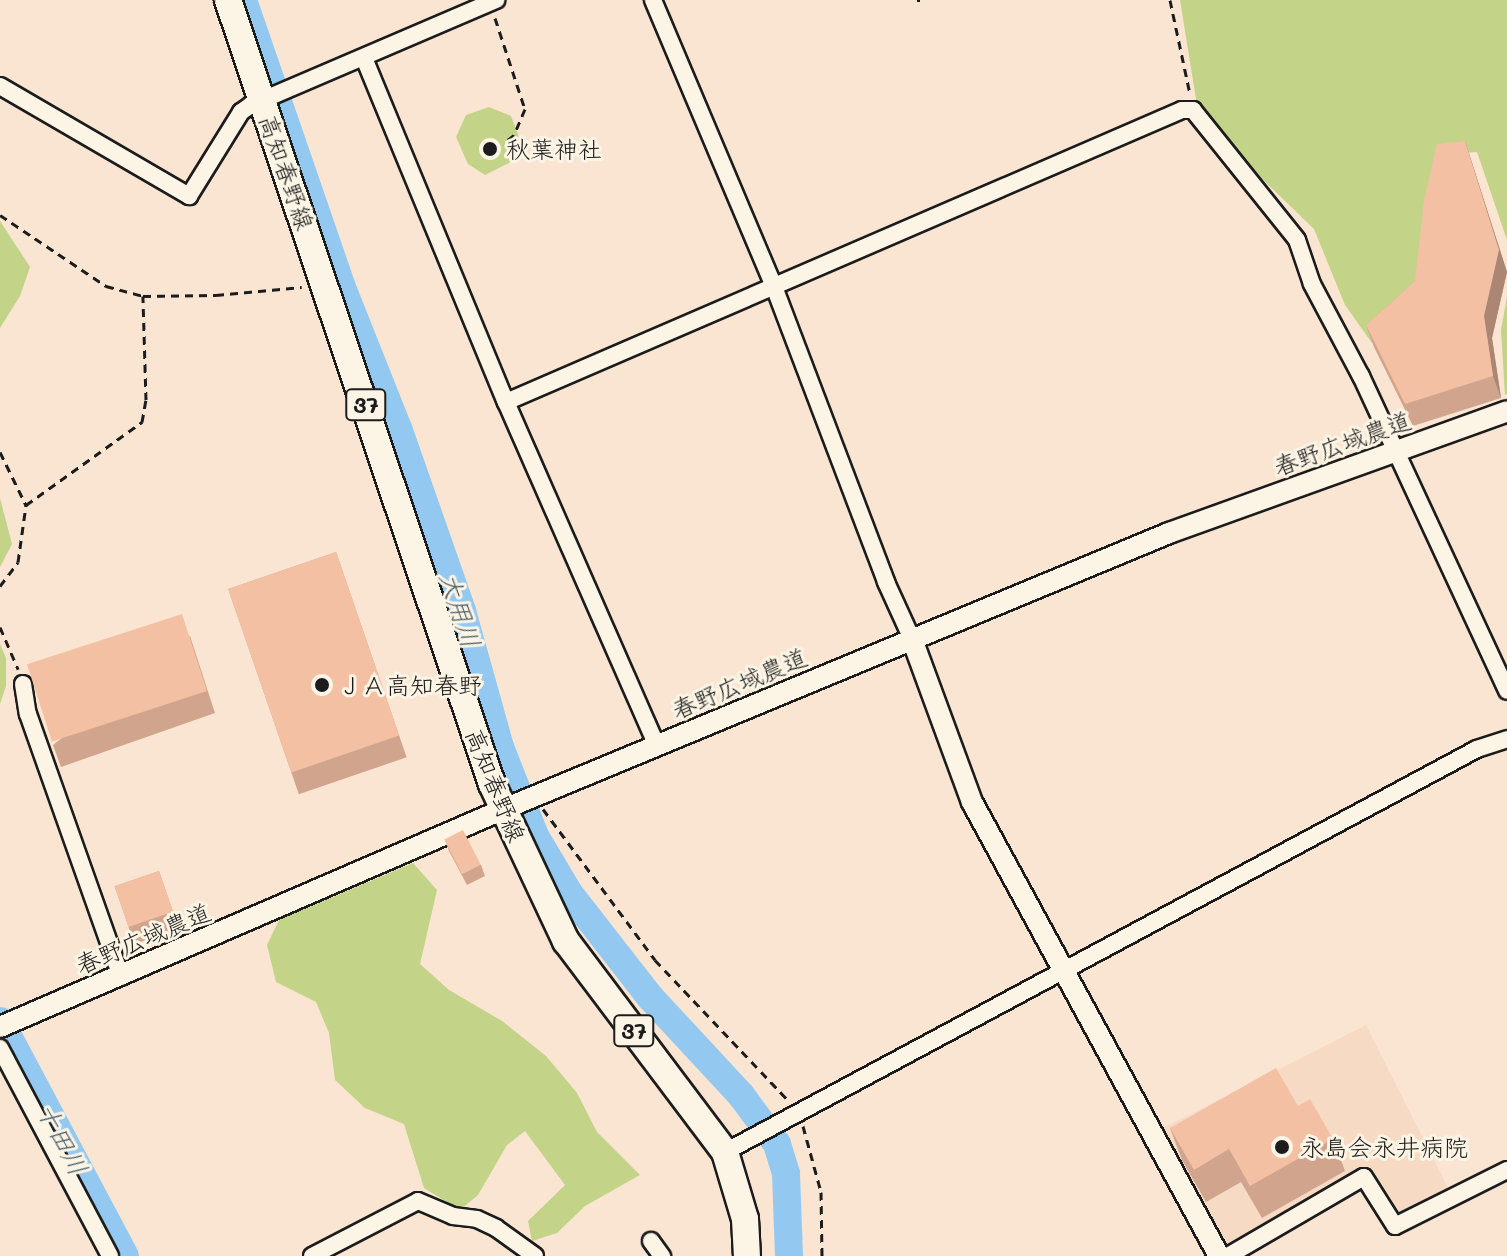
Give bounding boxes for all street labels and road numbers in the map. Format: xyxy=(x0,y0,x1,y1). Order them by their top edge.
street label: 高知春野線 xyxy=(254,111,320,233)
road number: 37 xyxy=(344,387,388,423)
street label: 春野広域農道 xyxy=(1269,405,1415,481)
street label: 春野広域農道 xyxy=(667,642,811,724)
street label: 高知春野線 xyxy=(460,724,532,846)
street label: 春野広域農道 xyxy=(71,897,215,979)
road number: 37 xyxy=(612,1013,656,1049)

